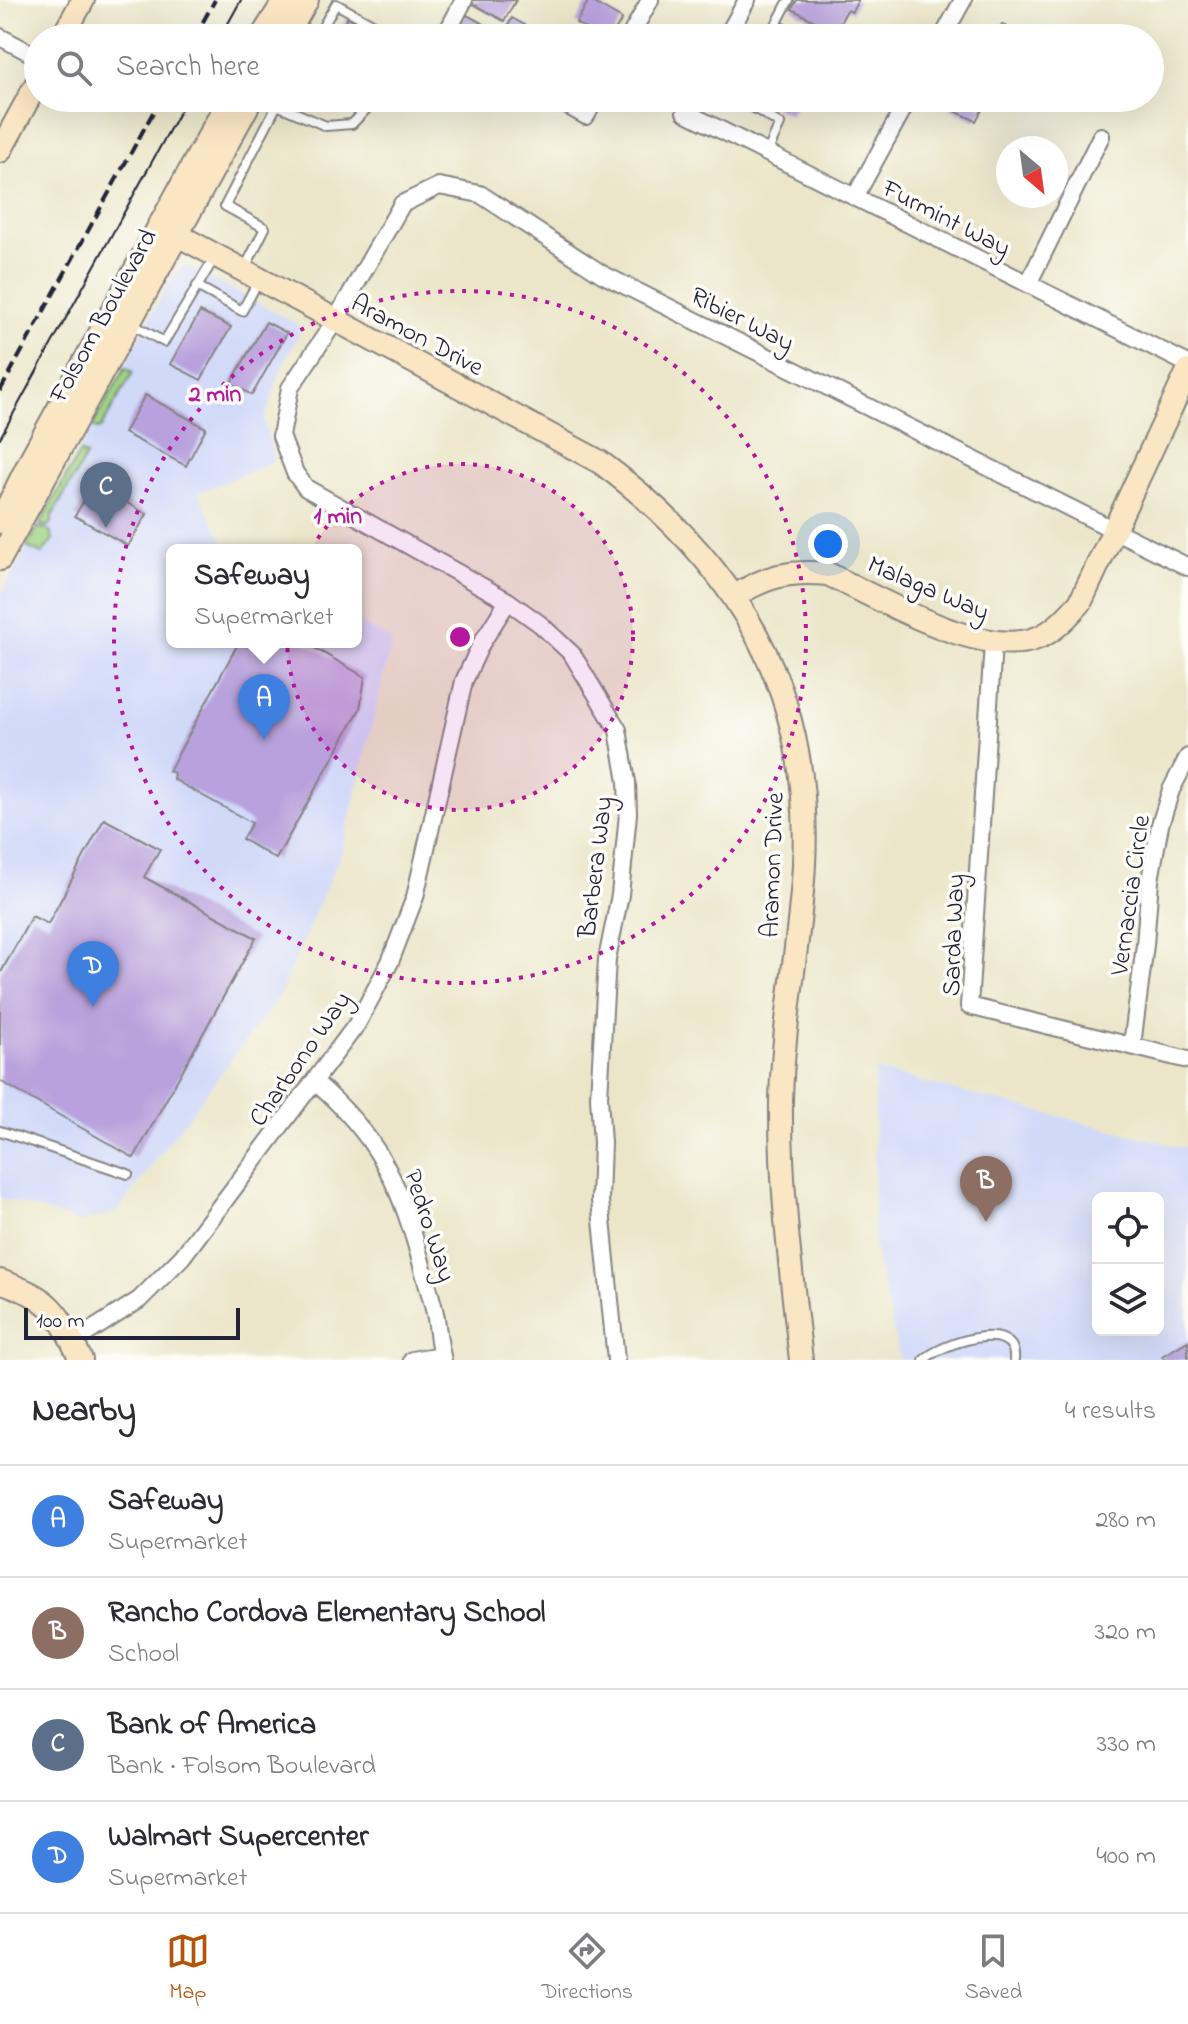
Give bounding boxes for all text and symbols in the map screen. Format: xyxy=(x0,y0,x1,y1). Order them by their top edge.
search box xyxy=(24,24,1164,112)
icon: search xyxy=(52,46,96,90)
text: Search here xyxy=(116,46,260,90)
north arrow xyxy=(996,136,1068,208)
street label: Furmint Way xyxy=(874,171,1016,268)
street label: Folsom Boulevard xyxy=(41,222,168,411)
street label: Ribier Way xyxy=(683,278,800,363)
street label: Aramon Drive xyxy=(343,286,490,388)
text: 2 min xyxy=(188,378,242,413)
pin: C xyxy=(80,462,132,528)
text: 1 min xyxy=(314,500,362,535)
your location xyxy=(808,524,848,564)
popup xyxy=(166,544,362,648)
street label: Malaga Way xyxy=(861,547,995,632)
text: Safeway xyxy=(194,555,310,599)
text: Supermarket xyxy=(194,599,334,637)
centre of rings xyxy=(446,623,474,651)
pin: A xyxy=(238,674,290,740)
street label: Aramon Drive xyxy=(752,791,796,938)
street label: Barbera Way xyxy=(569,794,625,941)
street label: Vernaccia Circle xyxy=(1102,812,1162,979)
street label: Sarda Way xyxy=(934,873,976,997)
pin: D xyxy=(67,941,119,1007)
street label: Charbono Way xyxy=(241,984,362,1135)
pin: B xyxy=(960,1156,1012,1222)
street label: Pedro Way xyxy=(392,1165,464,1287)
map controls xyxy=(1092,1192,1164,1336)
button: locate xyxy=(1092,1192,1164,1264)
button: layers xyxy=(1092,1264,1164,1336)
scale bar xyxy=(24,1304,240,1340)
text: 100 m xyxy=(36,1306,85,1338)
text: Nearby xyxy=(32,1387,136,1437)
text: 4 results xyxy=(1065,1393,1156,1431)
text: Safeway xyxy=(108,1480,223,1524)
text: A xyxy=(50,1502,66,1540)
text: 280 m xyxy=(1095,1502,1156,1540)
text: Supermarket xyxy=(108,1524,247,1562)
text: Rancho Cordova Elementary School xyxy=(108,1592,545,1636)
text: B xyxy=(49,1614,67,1652)
text: 320 m xyxy=(1094,1614,1156,1652)
text: School xyxy=(108,1636,179,1674)
text: Bank of America xyxy=(108,1704,316,1748)
text: C xyxy=(51,1726,65,1764)
text: 330 m xyxy=(1097,1726,1156,1764)
text: Bank · Folsom Boulevard xyxy=(108,1748,376,1786)
text: Walmart Supercenter xyxy=(108,1816,369,1860)
text: D xyxy=(48,1838,68,1876)
text: 400 m xyxy=(1096,1838,1156,1876)
text: Supermarket xyxy=(108,1860,247,1898)
tab: Map xyxy=(166,1929,210,2009)
tab: Directions xyxy=(542,1929,633,2009)
tab: Saved xyxy=(965,1929,1022,2009)

